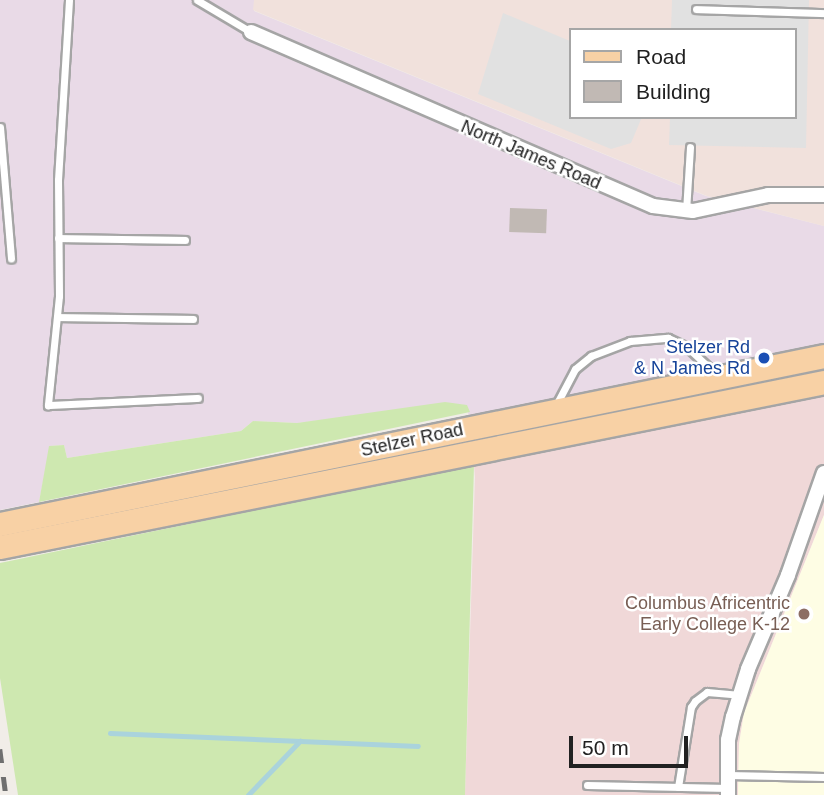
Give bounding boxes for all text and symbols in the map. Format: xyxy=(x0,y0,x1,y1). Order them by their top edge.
legend xyxy=(568,28,796,119)
text: Road xyxy=(636,45,686,68)
text: Building xyxy=(636,80,711,103)
street label: North James Road xyxy=(458,116,604,194)
place label: Stelzer Rd & N James Rd xyxy=(634,337,750,380)
marker: Stelzer Rd & N James Rd xyxy=(756,350,772,366)
street label: Stelzer Road xyxy=(359,419,465,461)
place label: Columbus Africentric Early College K-12 xyxy=(624,593,790,636)
marker: Columbus Africentric Early College K-12 xyxy=(796,606,812,622)
scale bar xyxy=(572,722,691,766)
text: 50 m xyxy=(582,736,629,759)

